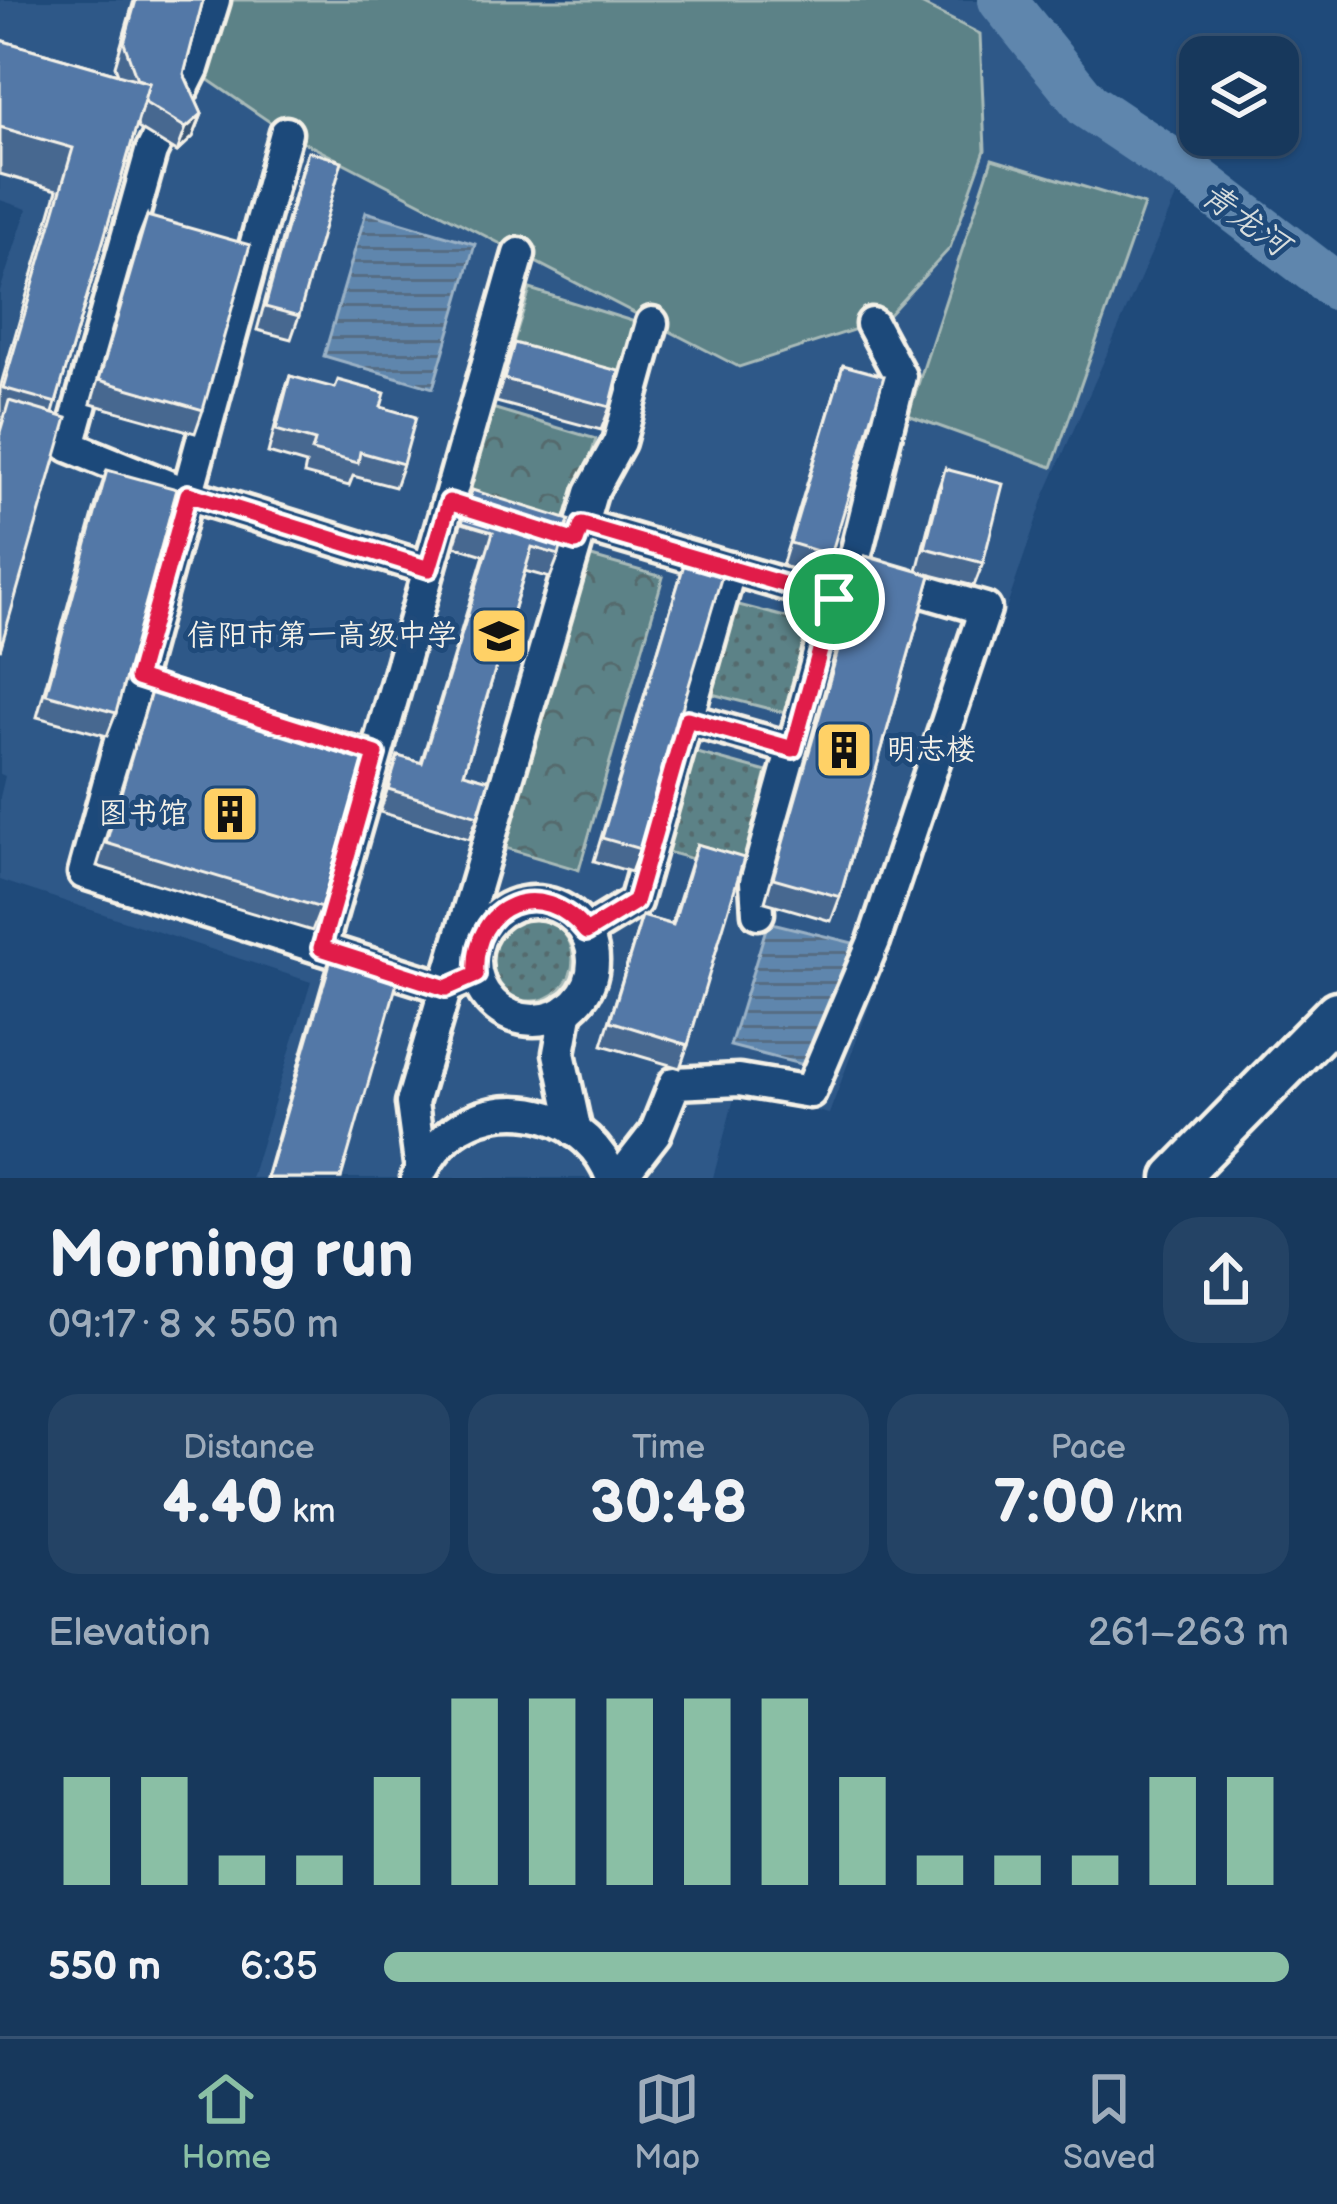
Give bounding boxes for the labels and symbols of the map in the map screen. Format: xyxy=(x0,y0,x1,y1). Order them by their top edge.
water label: 青龙河 xyxy=(1193,175,1301,268)
pin xyxy=(783,548,885,650)
school or university icon: 信阳市第一高级中学 xyxy=(468,605,530,667)
place label: 信阳市第一高级中学 xyxy=(187,618,457,654)
building icon: 明志楼 xyxy=(813,719,875,781)
place label: 明志楼 xyxy=(886,732,976,768)
building icon: 图书馆 xyxy=(199,783,261,845)
place label: 图书馆 xyxy=(98,796,188,832)

